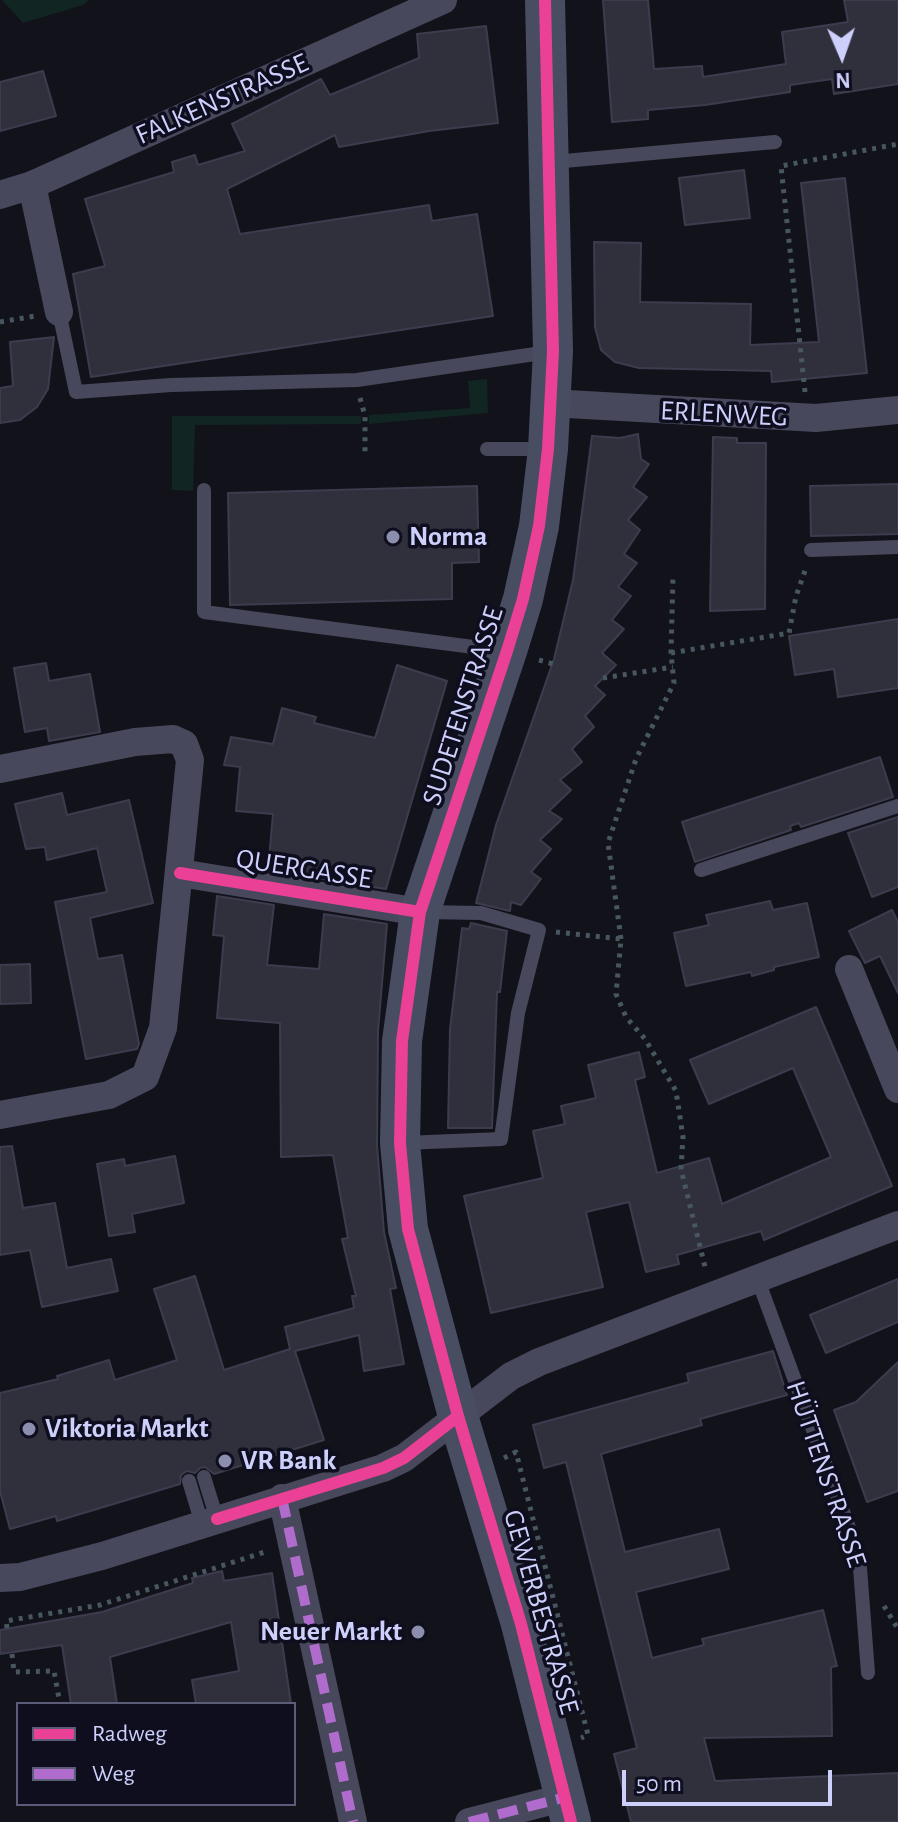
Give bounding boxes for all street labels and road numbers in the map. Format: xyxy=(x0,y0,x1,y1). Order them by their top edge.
street label: FALKENSTRASSE xyxy=(130,46,314,152)
street label: ERLENWEG xyxy=(659,394,789,434)
street label: SUDETENSTRASSE xyxy=(415,602,511,810)
street label: QUERGASSE xyxy=(234,842,374,896)
street label: HÜTTENSTRASSE xyxy=(778,1376,874,1572)
street label: GEWERBESTRASSE xyxy=(496,1506,586,1718)

